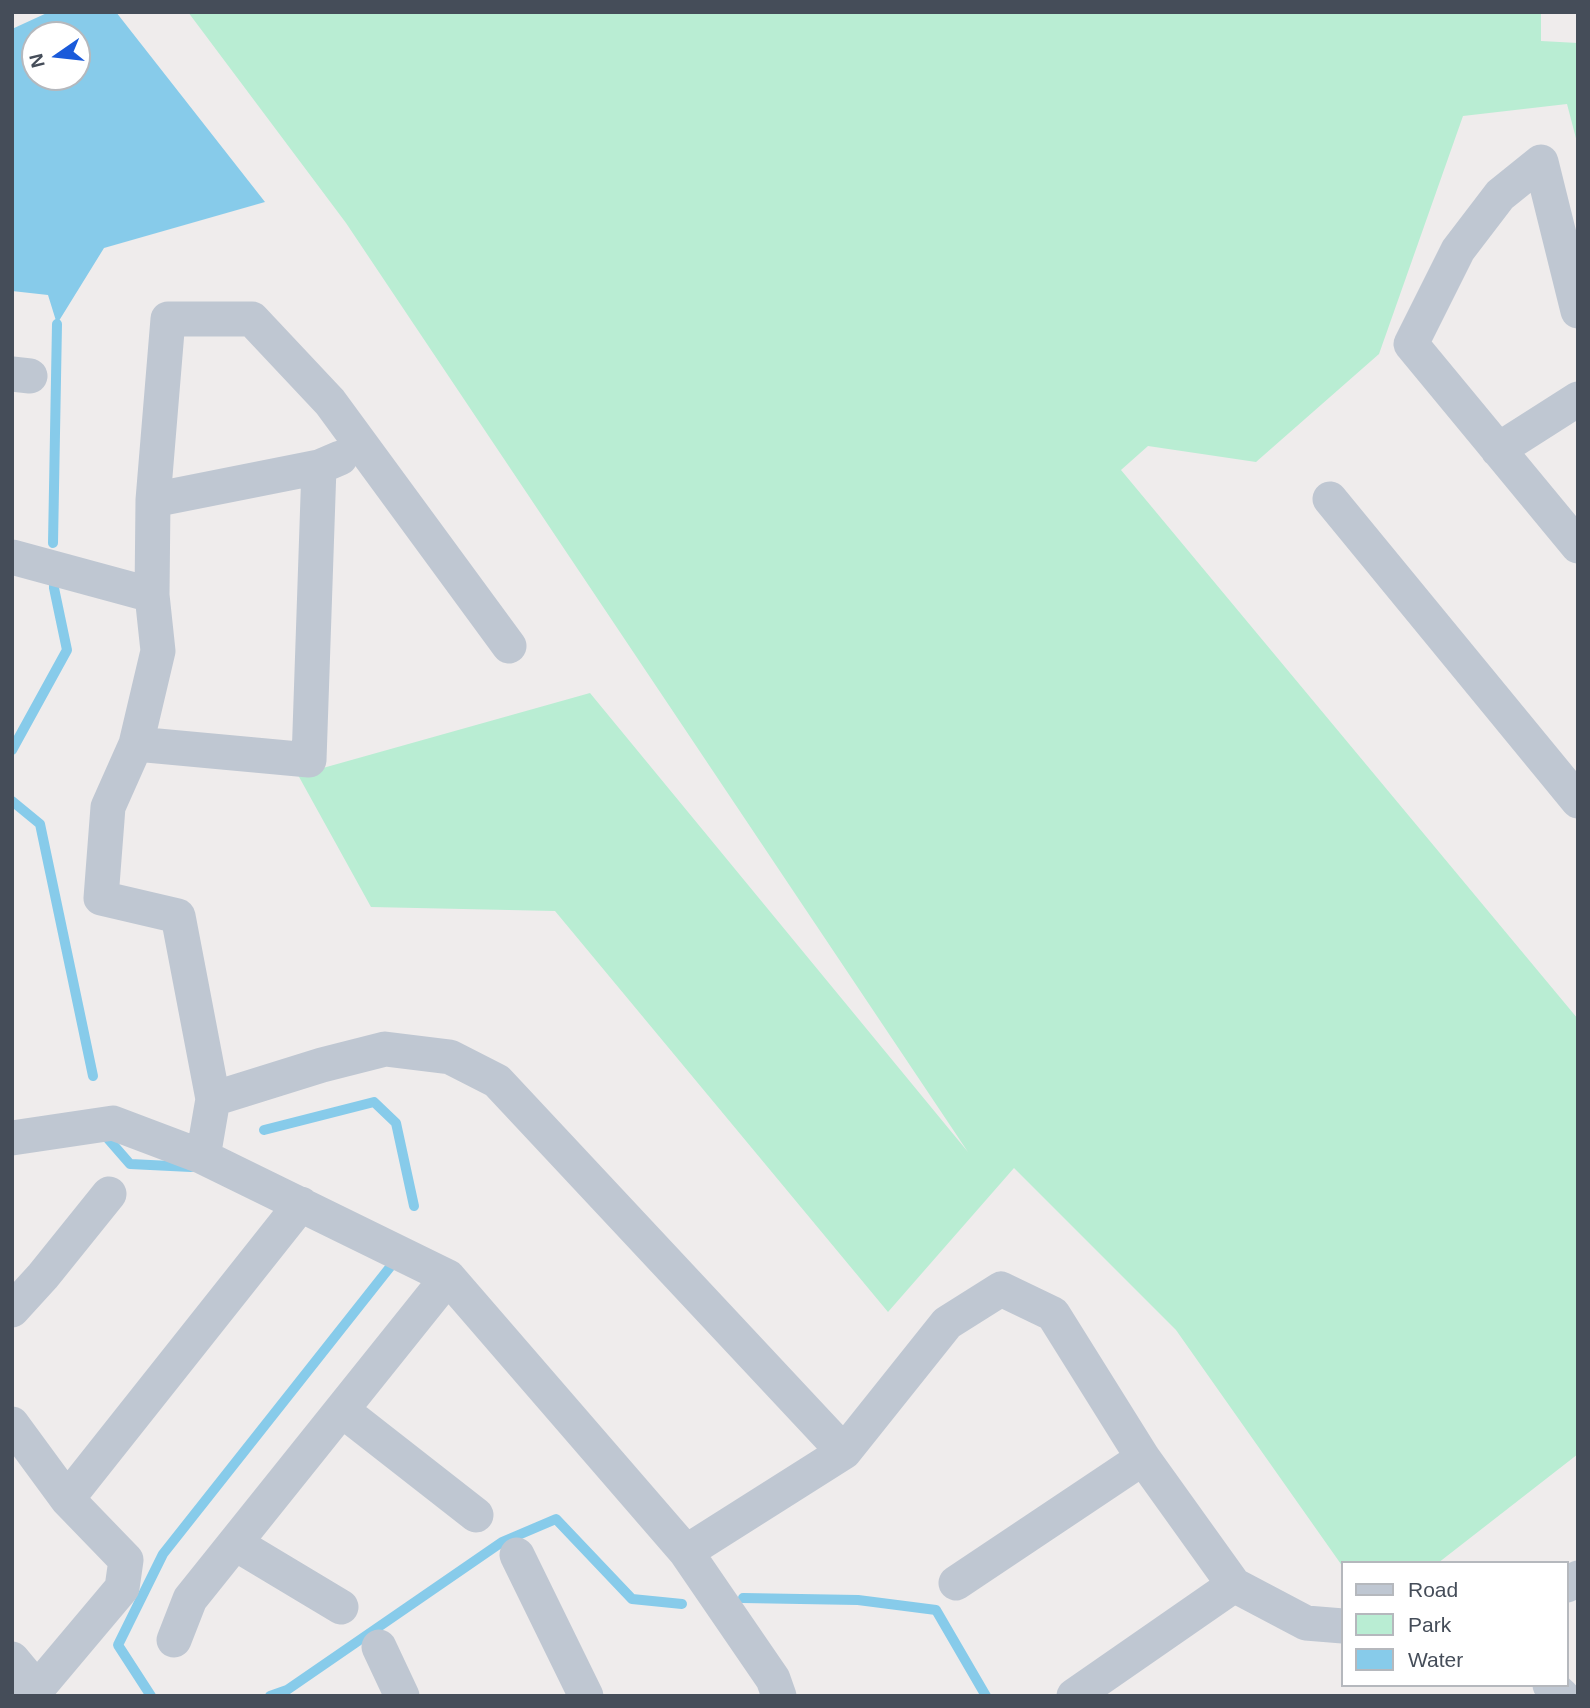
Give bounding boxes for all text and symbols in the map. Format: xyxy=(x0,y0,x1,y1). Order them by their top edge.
north arrow xyxy=(21,21,91,91)
text: N xyxy=(25,52,49,70)
legend xyxy=(1342,1561,1569,1687)
text: Road xyxy=(1408,1578,1458,1601)
text: Park xyxy=(1408,1613,1451,1636)
text: Water xyxy=(1408,1648,1463,1671)

